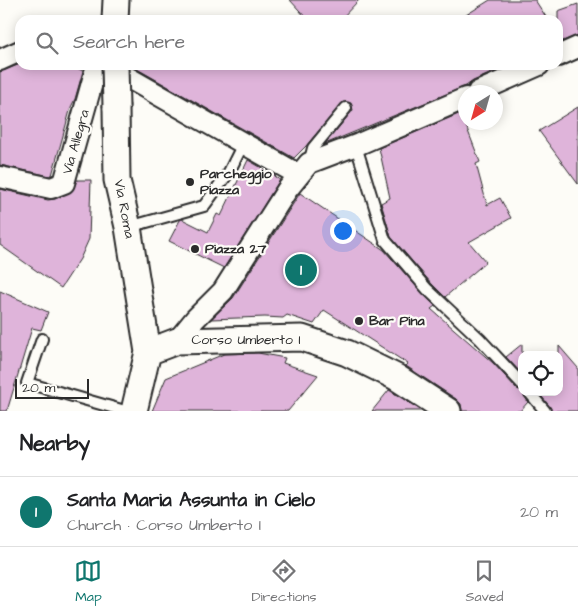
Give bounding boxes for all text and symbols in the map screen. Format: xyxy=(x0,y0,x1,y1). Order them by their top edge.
search box xyxy=(15,15,563,70)
icon: search xyxy=(33,29,61,57)
text: Search here xyxy=(73,29,185,56)
north arrow xyxy=(458,85,503,130)
street label: Via Allegra xyxy=(57,107,95,177)
place label: Parcheggio Piazza xyxy=(200,164,272,200)
marker: Parcheggio Piazza xyxy=(184,176,196,188)
street label: Via Roma xyxy=(109,178,139,240)
your location xyxy=(330,218,356,244)
place label: Piazza 27 xyxy=(205,239,267,259)
marker: Piazza 27 xyxy=(189,243,201,255)
pin: 1 xyxy=(285,251,317,289)
place label: Bar Pina xyxy=(369,311,425,331)
marker: Bar Pina xyxy=(353,315,365,327)
street label: Corso Umberto I xyxy=(191,330,301,350)
map controls xyxy=(518,351,563,396)
button: locate xyxy=(518,351,563,396)
scale bar xyxy=(15,376,89,399)
text: 20 m xyxy=(22,378,55,398)
text: Nearby xyxy=(20,429,90,458)
text: Santa Maria Assunta in Cielo xyxy=(67,487,315,514)
text: 1 xyxy=(35,501,37,523)
text: 20 m xyxy=(520,501,558,523)
text: Church · Corso Umberto I xyxy=(67,514,261,536)
tab: Map xyxy=(74,557,102,607)
tab: Directions xyxy=(251,557,316,607)
tab: Saved xyxy=(465,557,504,607)

